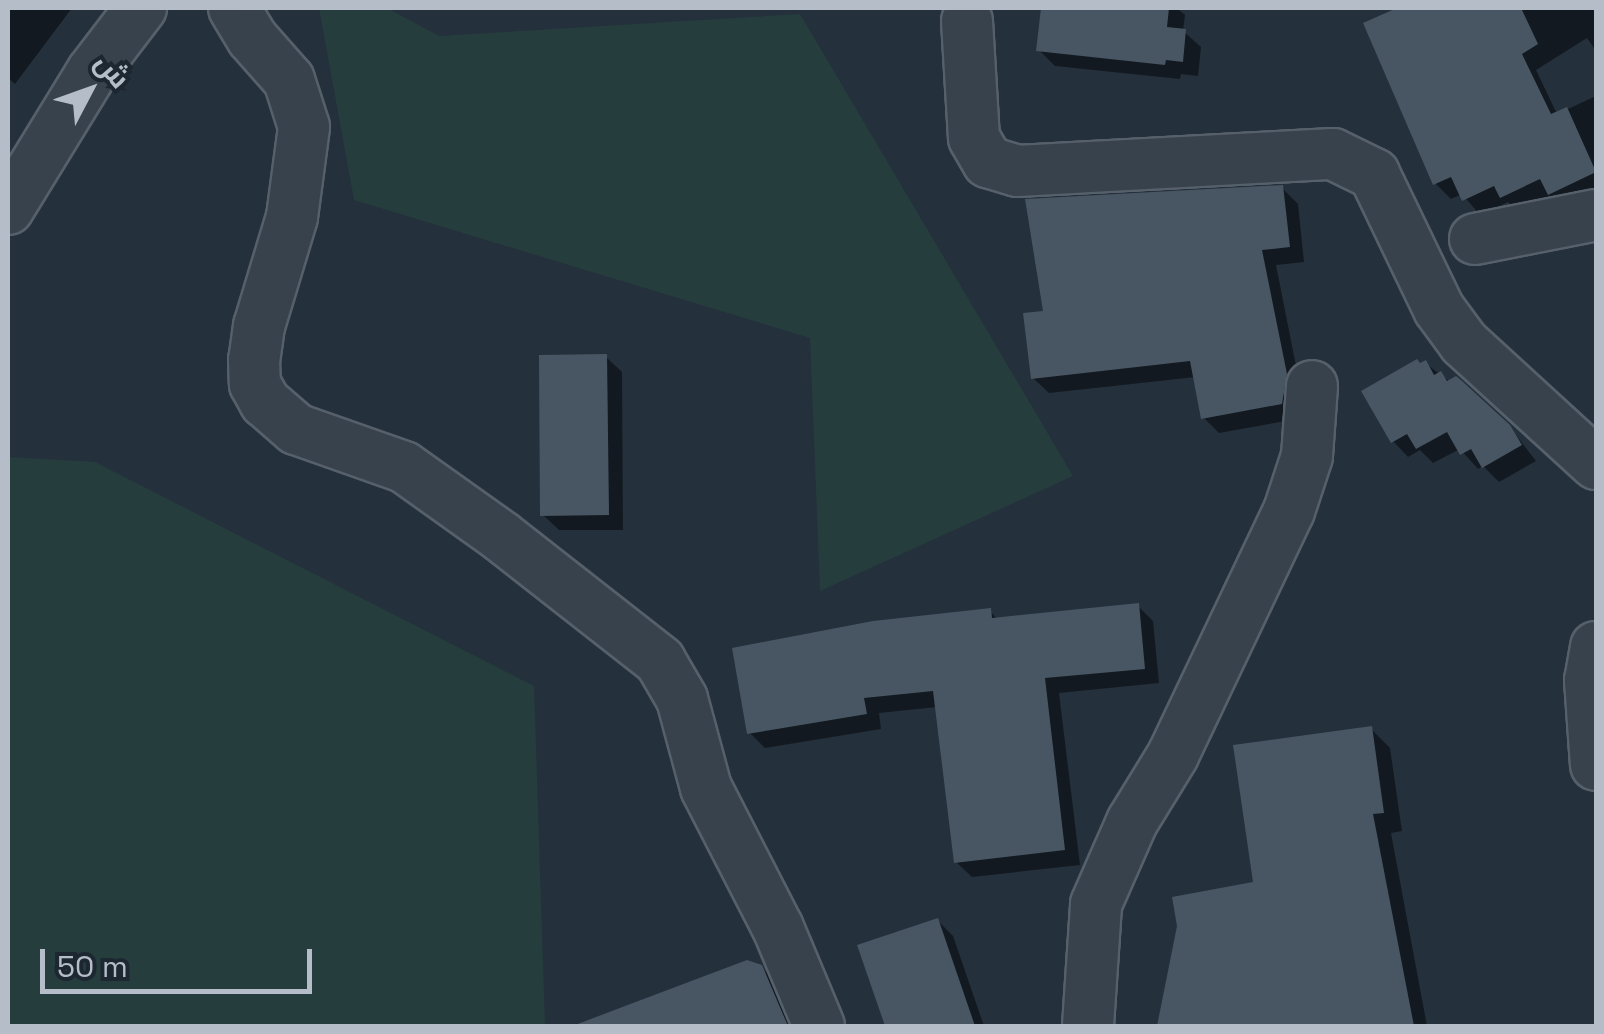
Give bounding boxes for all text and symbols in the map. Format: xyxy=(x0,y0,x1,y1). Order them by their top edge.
north arrow xyxy=(40,40,140,140)
text: ش xyxy=(87,45,138,96)
scale bar xyxy=(45,929,318,991)
text: 50 m xyxy=(57,947,128,986)

